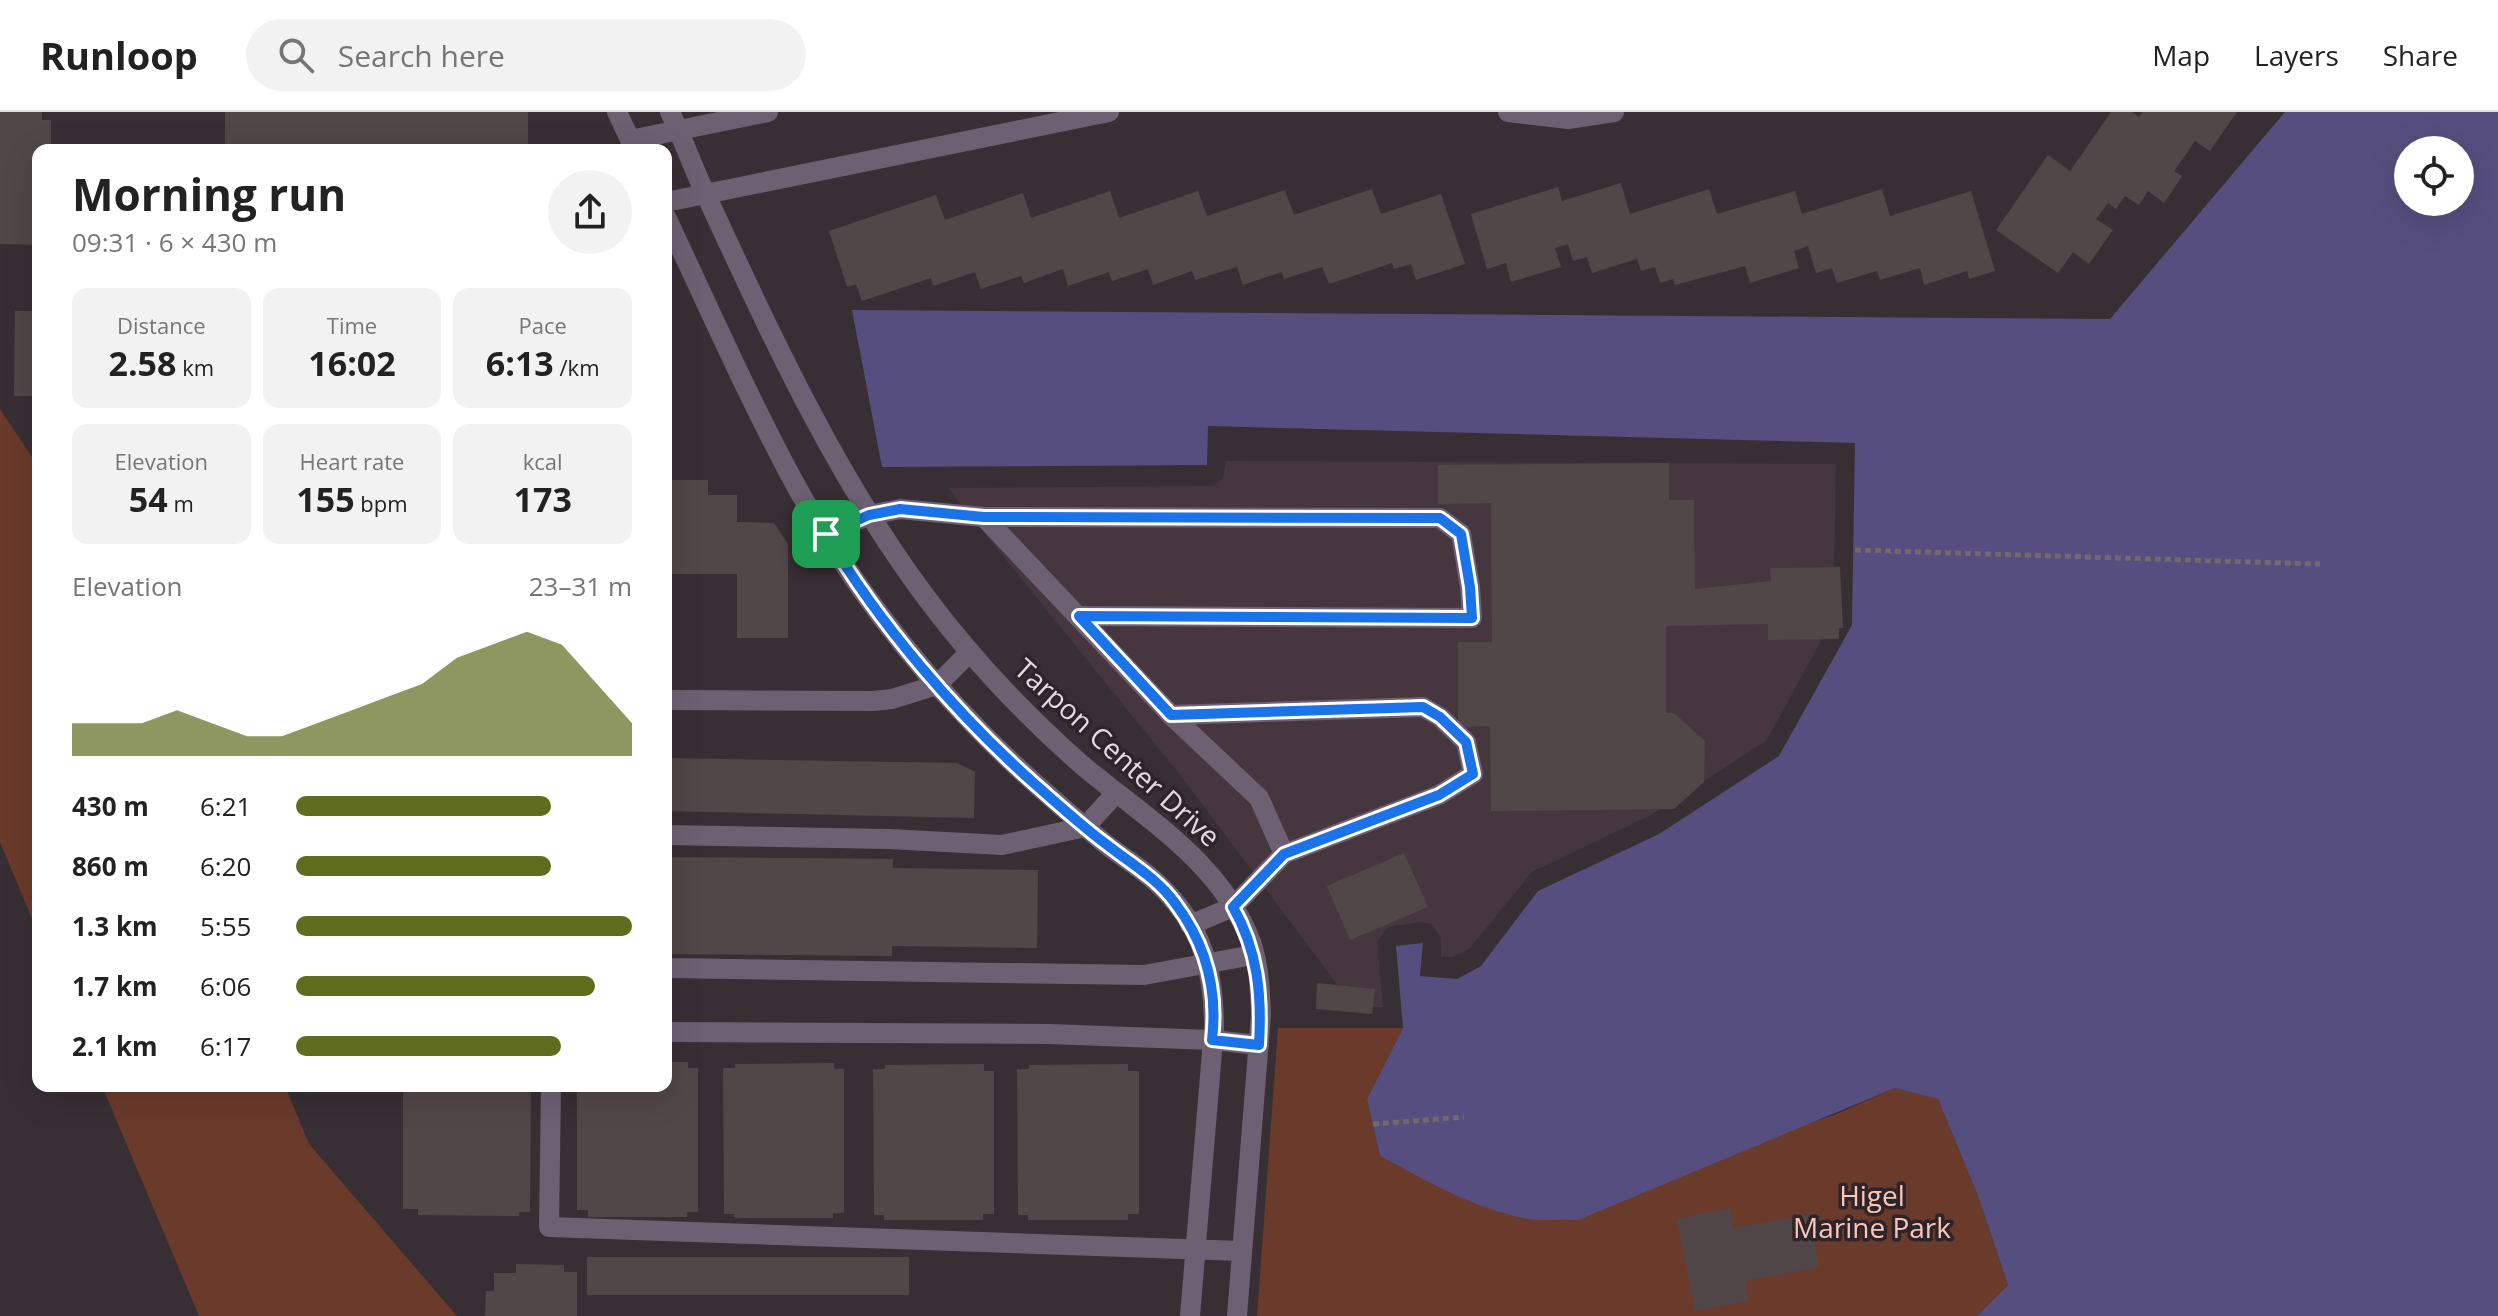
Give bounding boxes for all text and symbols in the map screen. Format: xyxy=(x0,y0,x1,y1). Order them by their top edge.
search box xyxy=(246,19,806,91)
text: Runloop xyxy=(40,29,198,81)
icon: search xyxy=(274,33,318,77)
text: Search here xyxy=(338,35,505,76)
text: Map xyxy=(2152,36,2210,74)
text: Layers xyxy=(2254,36,2339,74)
text: Share xyxy=(2383,36,2458,74)
map controls xyxy=(2394,136,2474,216)
button: locate xyxy=(2394,136,2474,216)
text: Morning run xyxy=(72,164,346,224)
button: share xyxy=(548,170,632,254)
text: 09:31 · 6 × 430 m xyxy=(72,224,277,260)
text: Distance xyxy=(117,310,206,340)
text: Time xyxy=(327,310,377,340)
text: Pace xyxy=(518,310,567,340)
text: 2.58 xyxy=(108,340,177,386)
text: 16:02 xyxy=(308,340,396,386)
text: 6:13 xyxy=(486,340,554,386)
text: km xyxy=(177,352,214,382)
text: /km xyxy=(554,352,600,382)
text: Elevation xyxy=(115,446,208,476)
text: Heart rate xyxy=(300,446,404,476)
text: kcal xyxy=(523,446,563,476)
text: 54 xyxy=(129,476,168,522)
text: 155 xyxy=(296,476,355,522)
text: 173 xyxy=(514,476,572,522)
text: m xyxy=(168,488,194,518)
text: bpm xyxy=(355,488,408,518)
pin xyxy=(792,500,860,568)
icon: arrive xyxy=(804,512,848,556)
text: Elevation xyxy=(72,568,182,604)
text: 23–31 m xyxy=(529,568,632,604)
street label: Tarpon Center Drive xyxy=(1007,649,1229,855)
text: 430 m xyxy=(72,788,149,824)
text: 6:21 xyxy=(200,788,251,824)
text: 860 m xyxy=(72,848,149,884)
text: 6:20 xyxy=(200,848,251,884)
text: 1.3 km xyxy=(72,908,158,944)
text: 5:55 xyxy=(200,908,251,944)
text: 1.7 km xyxy=(72,968,158,1004)
text: 6:06 xyxy=(200,968,251,1004)
text: 2.1 km xyxy=(72,1028,158,1064)
text: 6:17 xyxy=(200,1028,251,1064)
park label: Higel Marine Park xyxy=(1793,1176,1951,1246)

